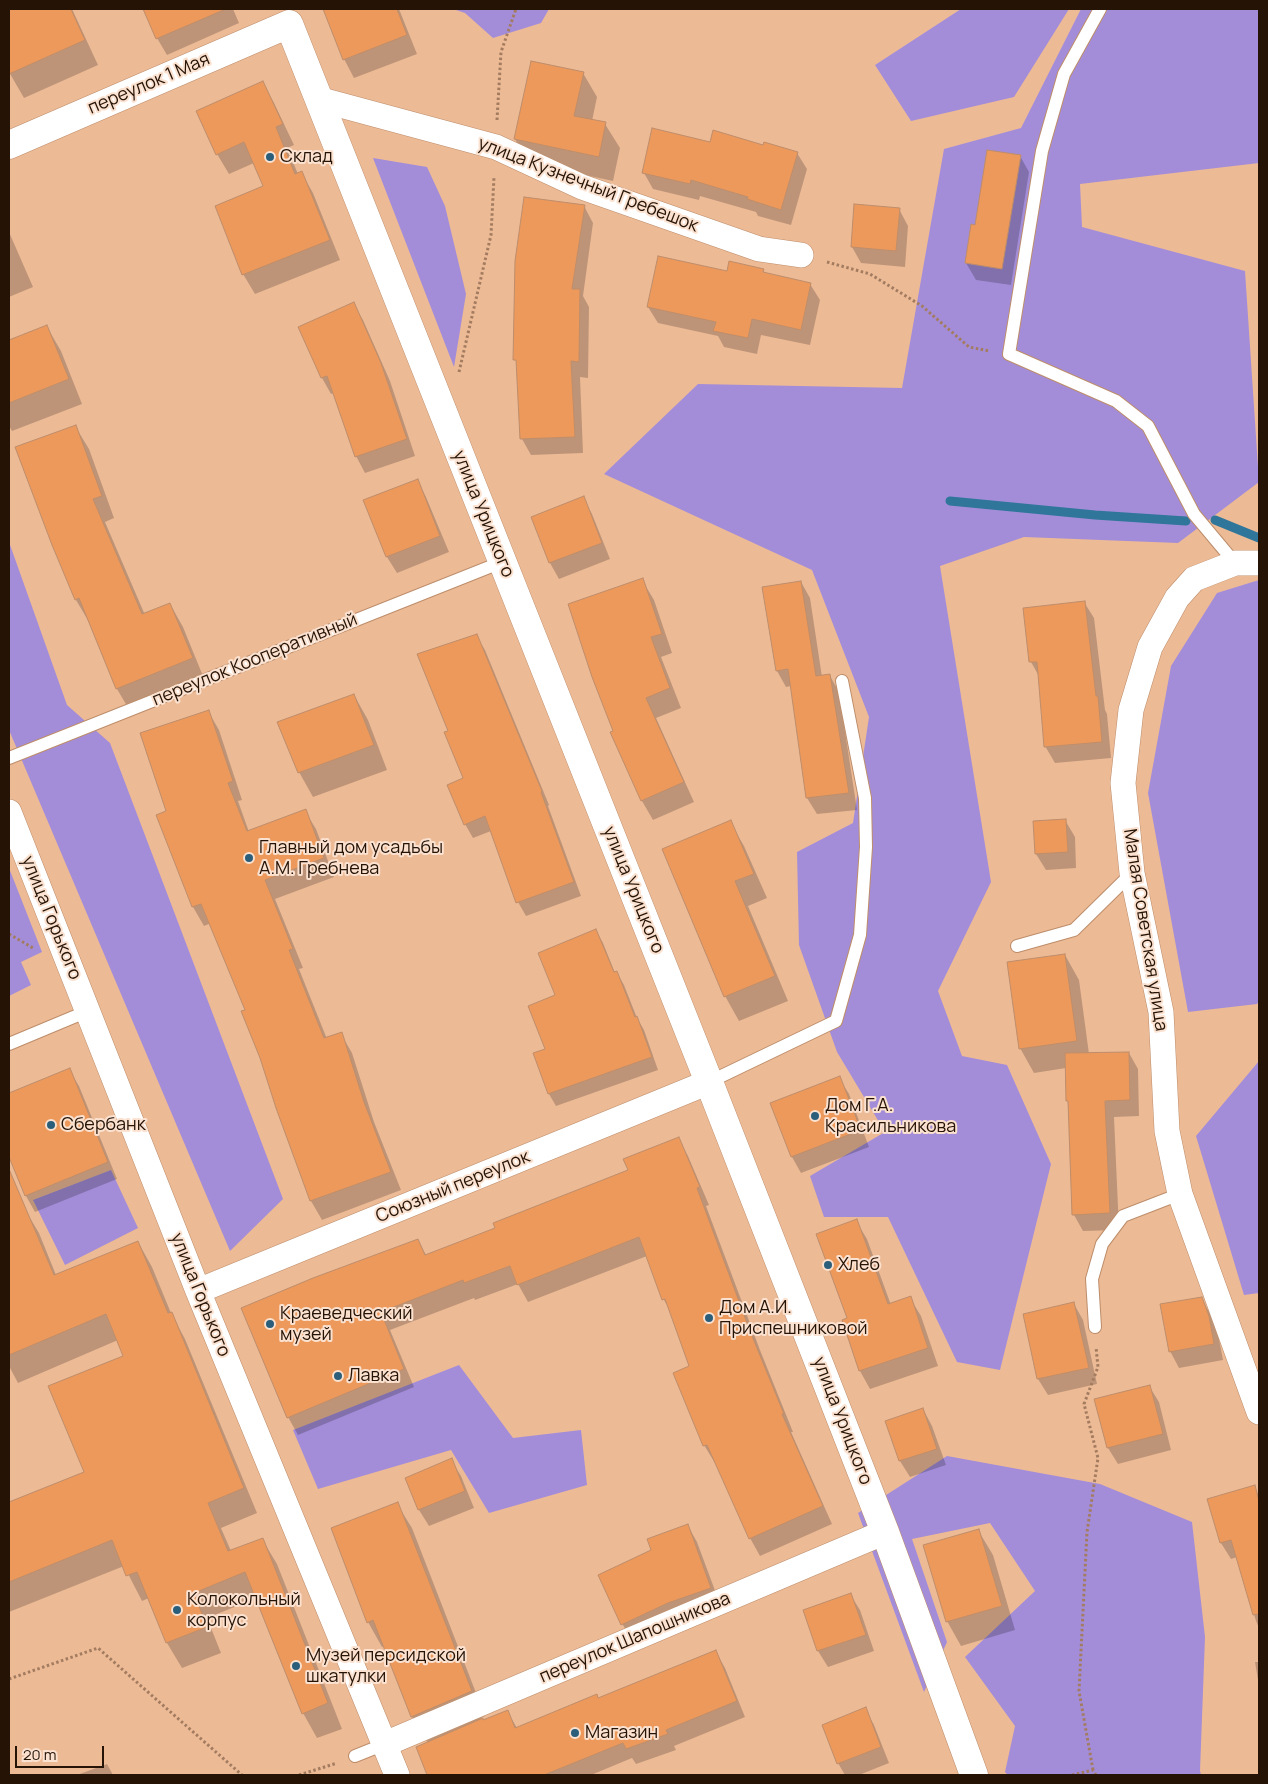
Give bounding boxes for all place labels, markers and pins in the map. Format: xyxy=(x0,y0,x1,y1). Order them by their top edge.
place label: Склад xyxy=(280,146,333,168)
marker: Склад xyxy=(264,151,276,163)
place label: Главный дом усадьбы А.М. Гребнева xyxy=(259,837,443,880)
marker: Главный дом усадьбы А.М. Гребнева xyxy=(243,852,255,864)
place label: Дом Г.А. Красильникова xyxy=(825,1095,956,1138)
marker: Дом Г.А. Красильникова xyxy=(809,1110,821,1122)
place label: Сбербанк xyxy=(61,1114,146,1136)
marker: Сбербанк xyxy=(45,1119,57,1131)
place label: Хлеб xyxy=(838,1254,880,1276)
marker: Хлеб xyxy=(822,1259,834,1271)
place label: Дом А.И. Приспешниковой xyxy=(719,1297,868,1340)
place label: Краеведческий музей xyxy=(280,1303,412,1346)
marker: Дом А.И. Приспешниковой xyxy=(703,1312,715,1324)
marker: Краеведческий музей xyxy=(264,1318,276,1330)
place label: Лавка xyxy=(348,1365,399,1387)
marker: Лавка xyxy=(332,1370,344,1382)
place label: Колокольный корпус xyxy=(187,1589,301,1632)
marker: Колокольный корпус xyxy=(171,1604,183,1616)
place label: Музей персидской шкатулки xyxy=(306,1645,466,1688)
marker: Музей персидской шкатулки xyxy=(290,1660,302,1672)
place label: Магазин xyxy=(585,1722,658,1744)
marker: Магазин xyxy=(569,1727,581,1739)

